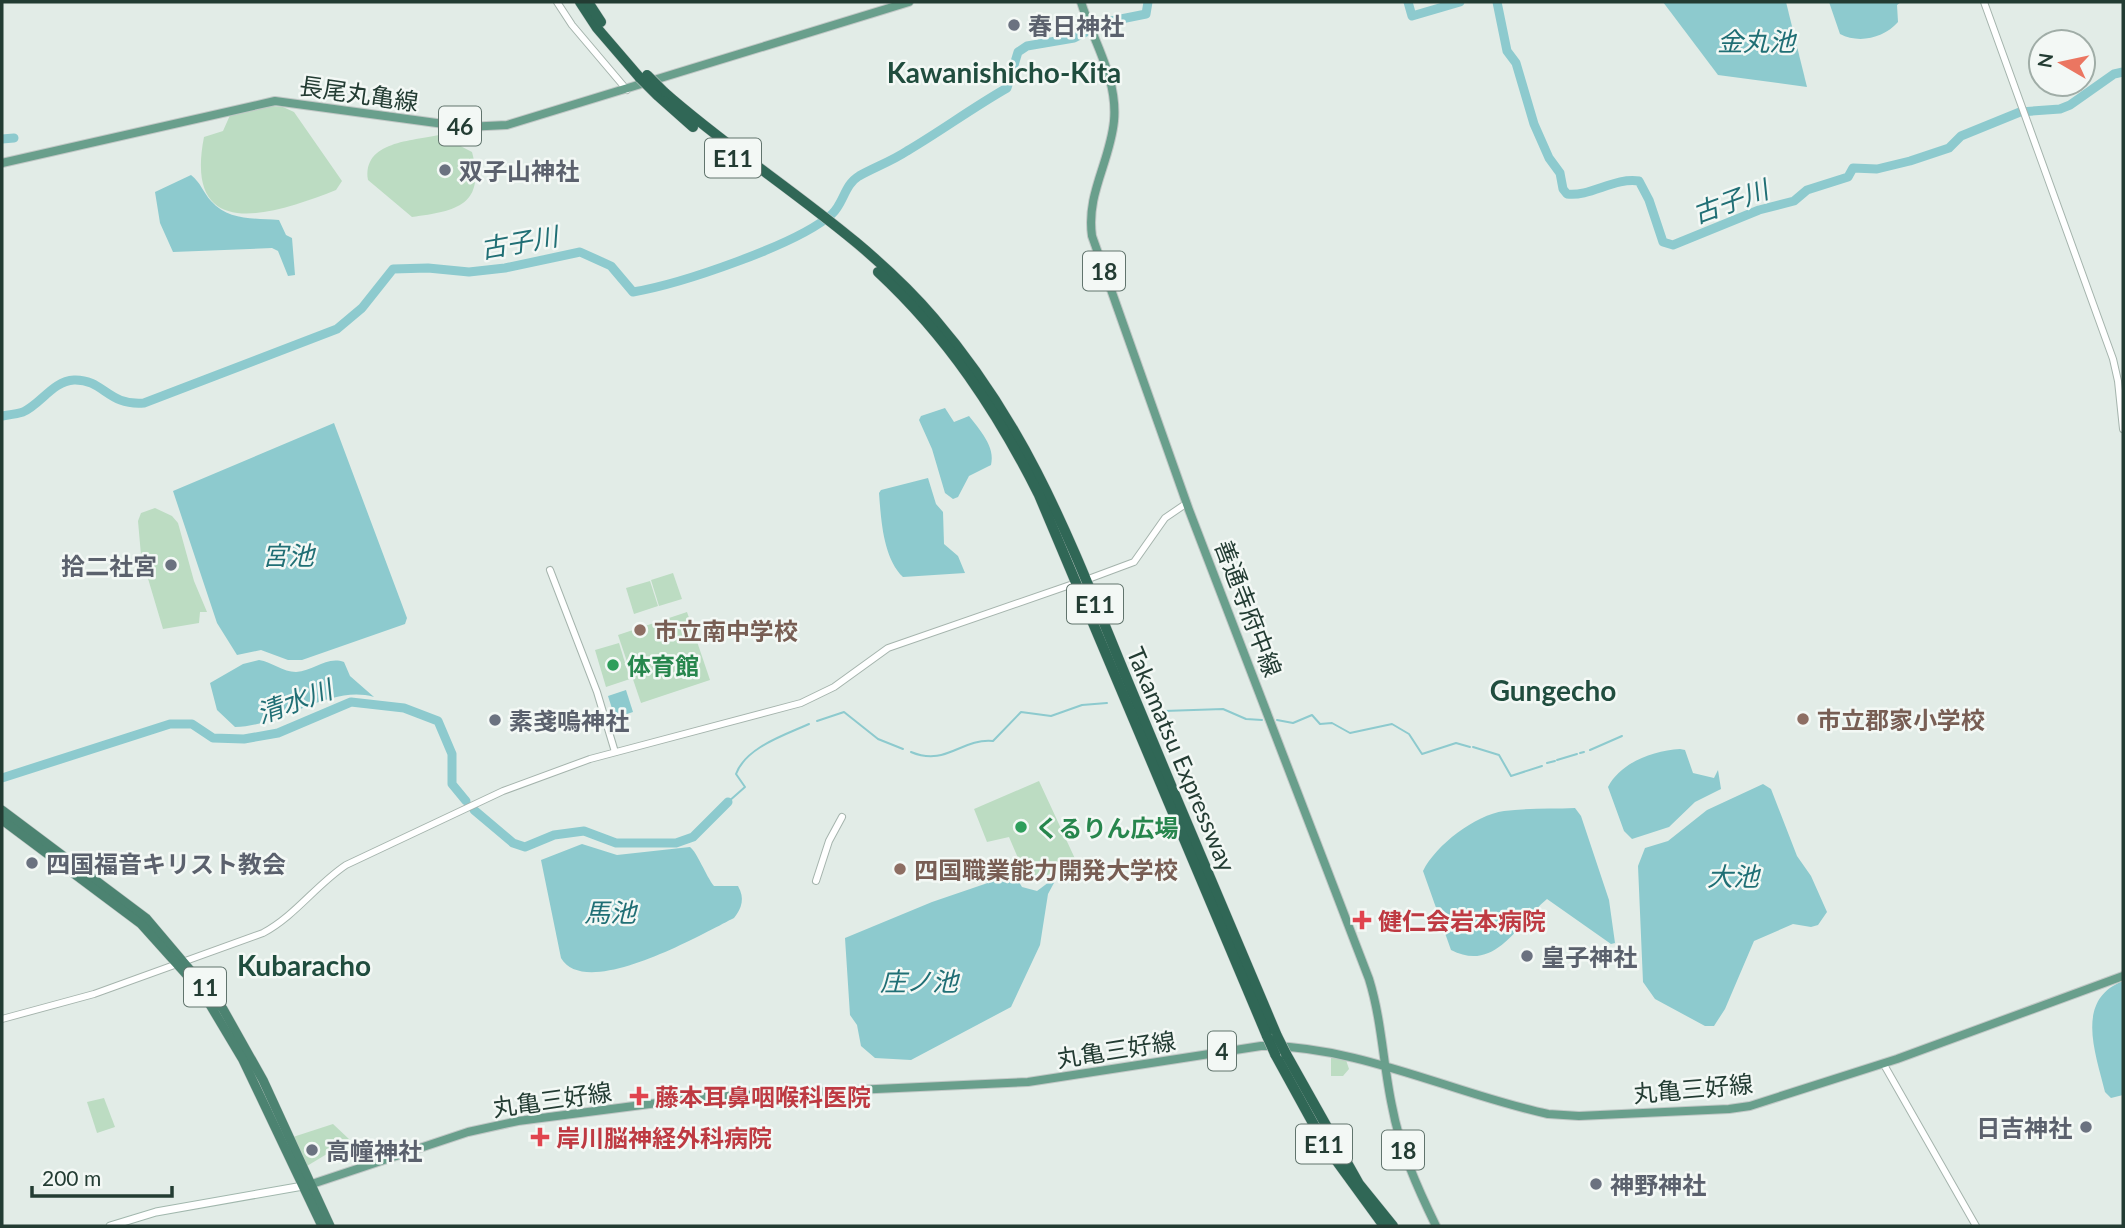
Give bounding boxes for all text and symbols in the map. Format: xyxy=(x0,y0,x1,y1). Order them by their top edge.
place label: 春日神社 xyxy=(1028,11,1124,40)
marker: 春日神社 xyxy=(1006,17,1022,33)
water label: 金丸池 xyxy=(1717,25,1798,57)
north arrow xyxy=(2027,28,2097,98)
text: N xyxy=(2032,51,2057,69)
district label: Kawanishicho-Kita xyxy=(887,55,1121,89)
street label: 長尾丸亀線 xyxy=(298,70,420,116)
road number: 46 xyxy=(439,106,481,146)
road number: E11 xyxy=(705,139,761,178)
place label: 双子山神社 xyxy=(459,156,579,185)
marker: 双子山神社 xyxy=(437,162,453,178)
water label: 古子川 xyxy=(1688,172,1775,229)
water label: 古子川 xyxy=(478,219,563,265)
road number: 18 xyxy=(1083,252,1125,290)
street label: 善通寺府中線 xyxy=(1210,536,1288,680)
water label: 宮池 xyxy=(262,539,317,571)
place label: 拾二社宮 xyxy=(61,551,157,580)
marker: 拾二社宮 xyxy=(163,557,179,573)
road number: E11 xyxy=(1067,584,1123,624)
place label: 市立南中学校 xyxy=(654,616,798,645)
marker: 市立南中学校 xyxy=(632,622,648,638)
street label: Takamatsu Expressway xyxy=(1122,642,1243,876)
place label: 体育館 xyxy=(627,651,699,680)
marker: 体育館 xyxy=(605,657,621,673)
water label: 清水川 xyxy=(252,672,339,729)
district label: Gungecho xyxy=(1490,673,1616,707)
place label: 市立郡家小学校 xyxy=(1817,705,1985,734)
place label: 素戔嗚神社 xyxy=(509,706,629,735)
marker: 市立郡家小学校 xyxy=(1795,711,1811,727)
marker: 素戔嗚神社 xyxy=(487,712,503,728)
place label: くるりん広場 xyxy=(1035,813,1179,842)
marker: くるりん広場 xyxy=(1013,819,1029,835)
place label: 四国福音キリスト教会 xyxy=(46,849,286,878)
marker: 四国福音キリスト教会 xyxy=(24,855,40,871)
place label: 四国職業能力開発大学校 xyxy=(914,855,1178,884)
water label: 大池 xyxy=(1707,860,1762,892)
marker: 四国職業能力開発大学校 xyxy=(892,861,908,877)
water label: 馬池 xyxy=(584,896,639,928)
place label: 健仁会岩本病院 xyxy=(1378,906,1546,935)
marker: 健仁会岩本病院 xyxy=(1352,910,1372,930)
place label: 皇子神社 xyxy=(1541,942,1637,971)
district label: Kubaracho xyxy=(237,948,371,982)
marker: 皇子神社 xyxy=(1519,948,1535,964)
water label: 庄ノ池 xyxy=(880,965,961,997)
road number: 11 xyxy=(184,968,226,1006)
street label: 丸亀三好線 xyxy=(1054,1025,1178,1073)
road number: 4 xyxy=(1208,1032,1236,1070)
street label: 丸亀三好線 xyxy=(1632,1068,1754,1108)
street label: 丸亀三好線 xyxy=(491,1076,613,1122)
place label: 藤本耳鼻咽喉科医院 xyxy=(655,1082,871,1111)
marker: 藤本耳鼻咽喉科医院 xyxy=(629,1086,649,1106)
place label: 日吉神社 xyxy=(1976,1113,2072,1142)
marker: 日吉神社 xyxy=(2078,1119,2094,1135)
place label: 岸川脳神経外科病院 xyxy=(556,1123,772,1152)
road number: E11 xyxy=(1296,1124,1352,1163)
marker: 岸川脳神経外科病院 xyxy=(530,1127,550,1147)
road number: 18 xyxy=(1382,1130,1424,1170)
place label: 高幢神社 xyxy=(326,1136,422,1165)
marker: 高幢神社 xyxy=(304,1142,320,1158)
scale bar xyxy=(32,1154,172,1198)
text: 200 m xyxy=(42,1165,101,1190)
place label: 神野神社 xyxy=(1610,1170,1706,1199)
marker: 神野神社 xyxy=(1588,1176,1604,1192)

